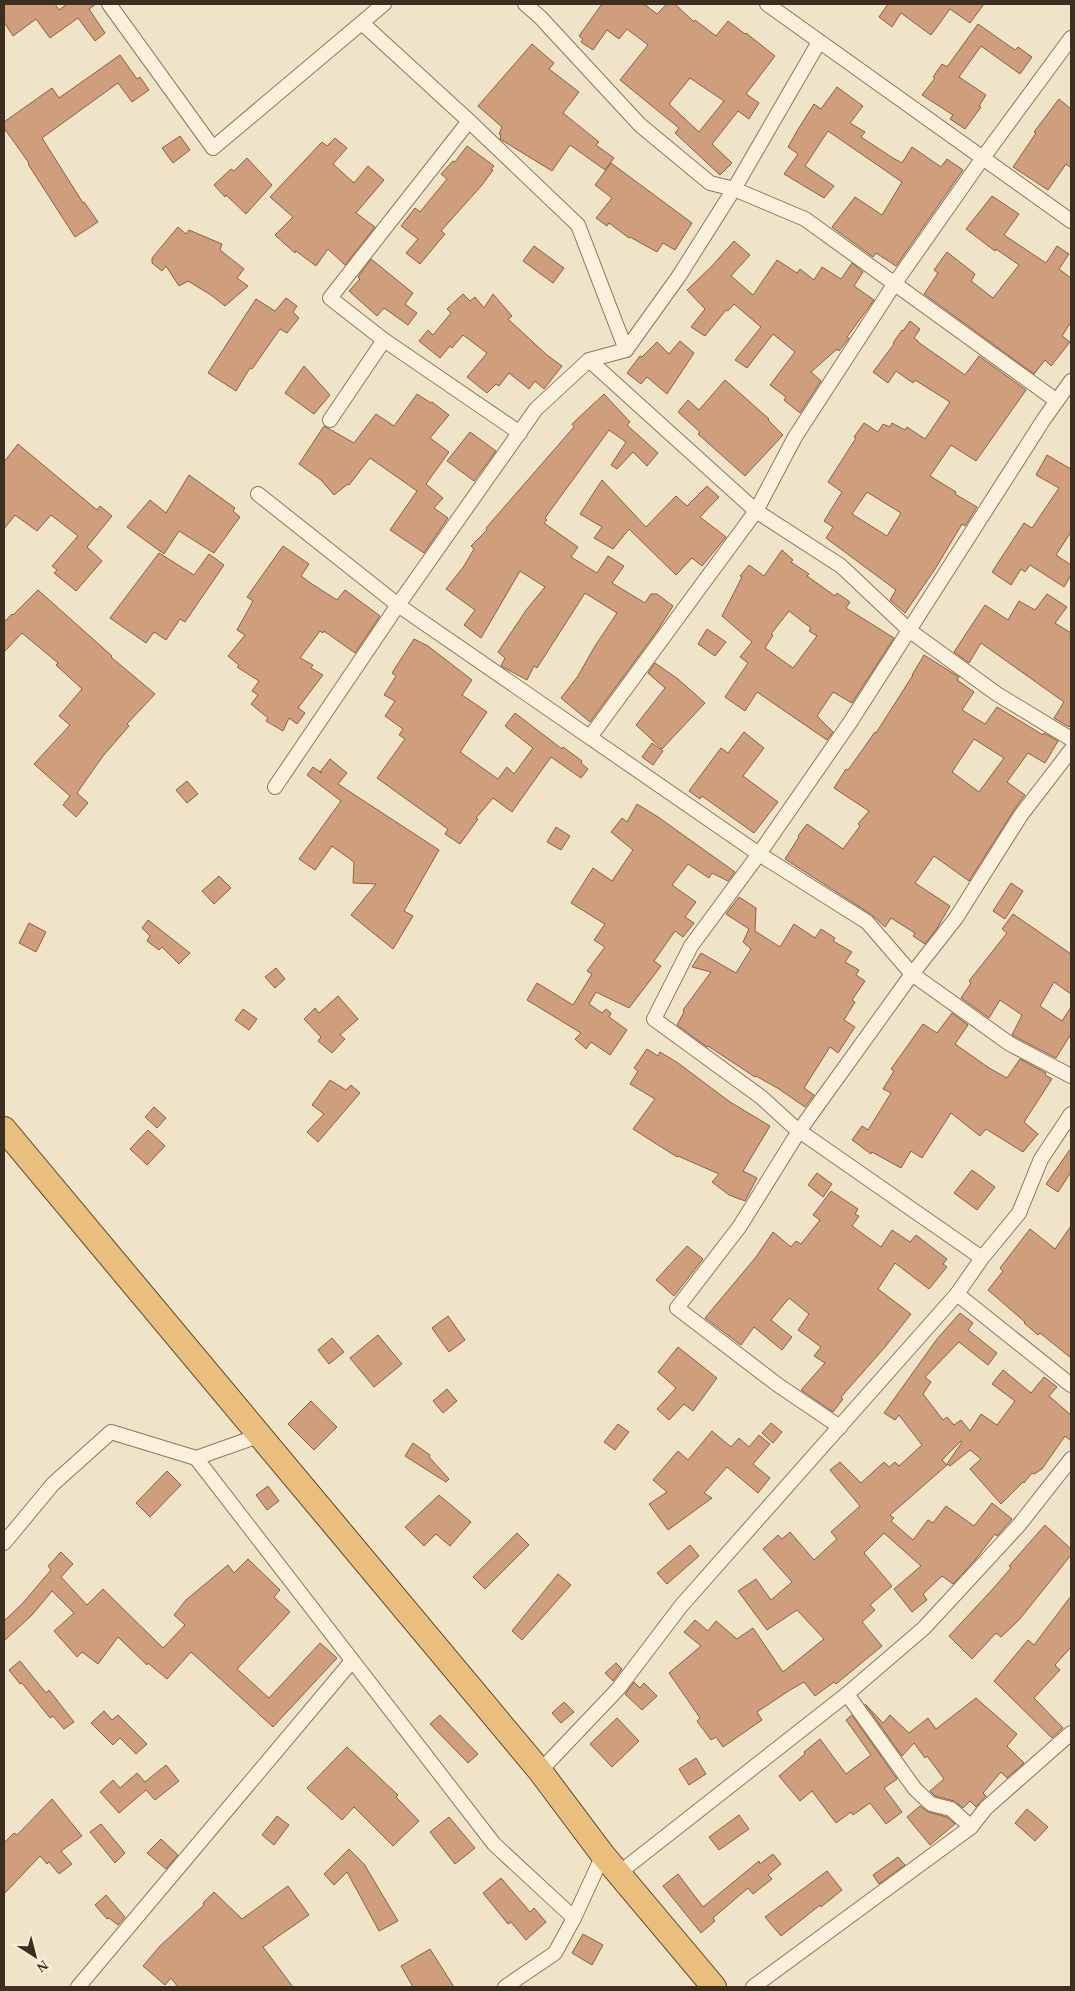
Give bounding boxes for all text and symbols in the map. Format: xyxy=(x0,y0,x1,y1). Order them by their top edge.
north arrow xyxy=(10,1931,60,1981)
text: N xyxy=(34,1957,51,1975)

